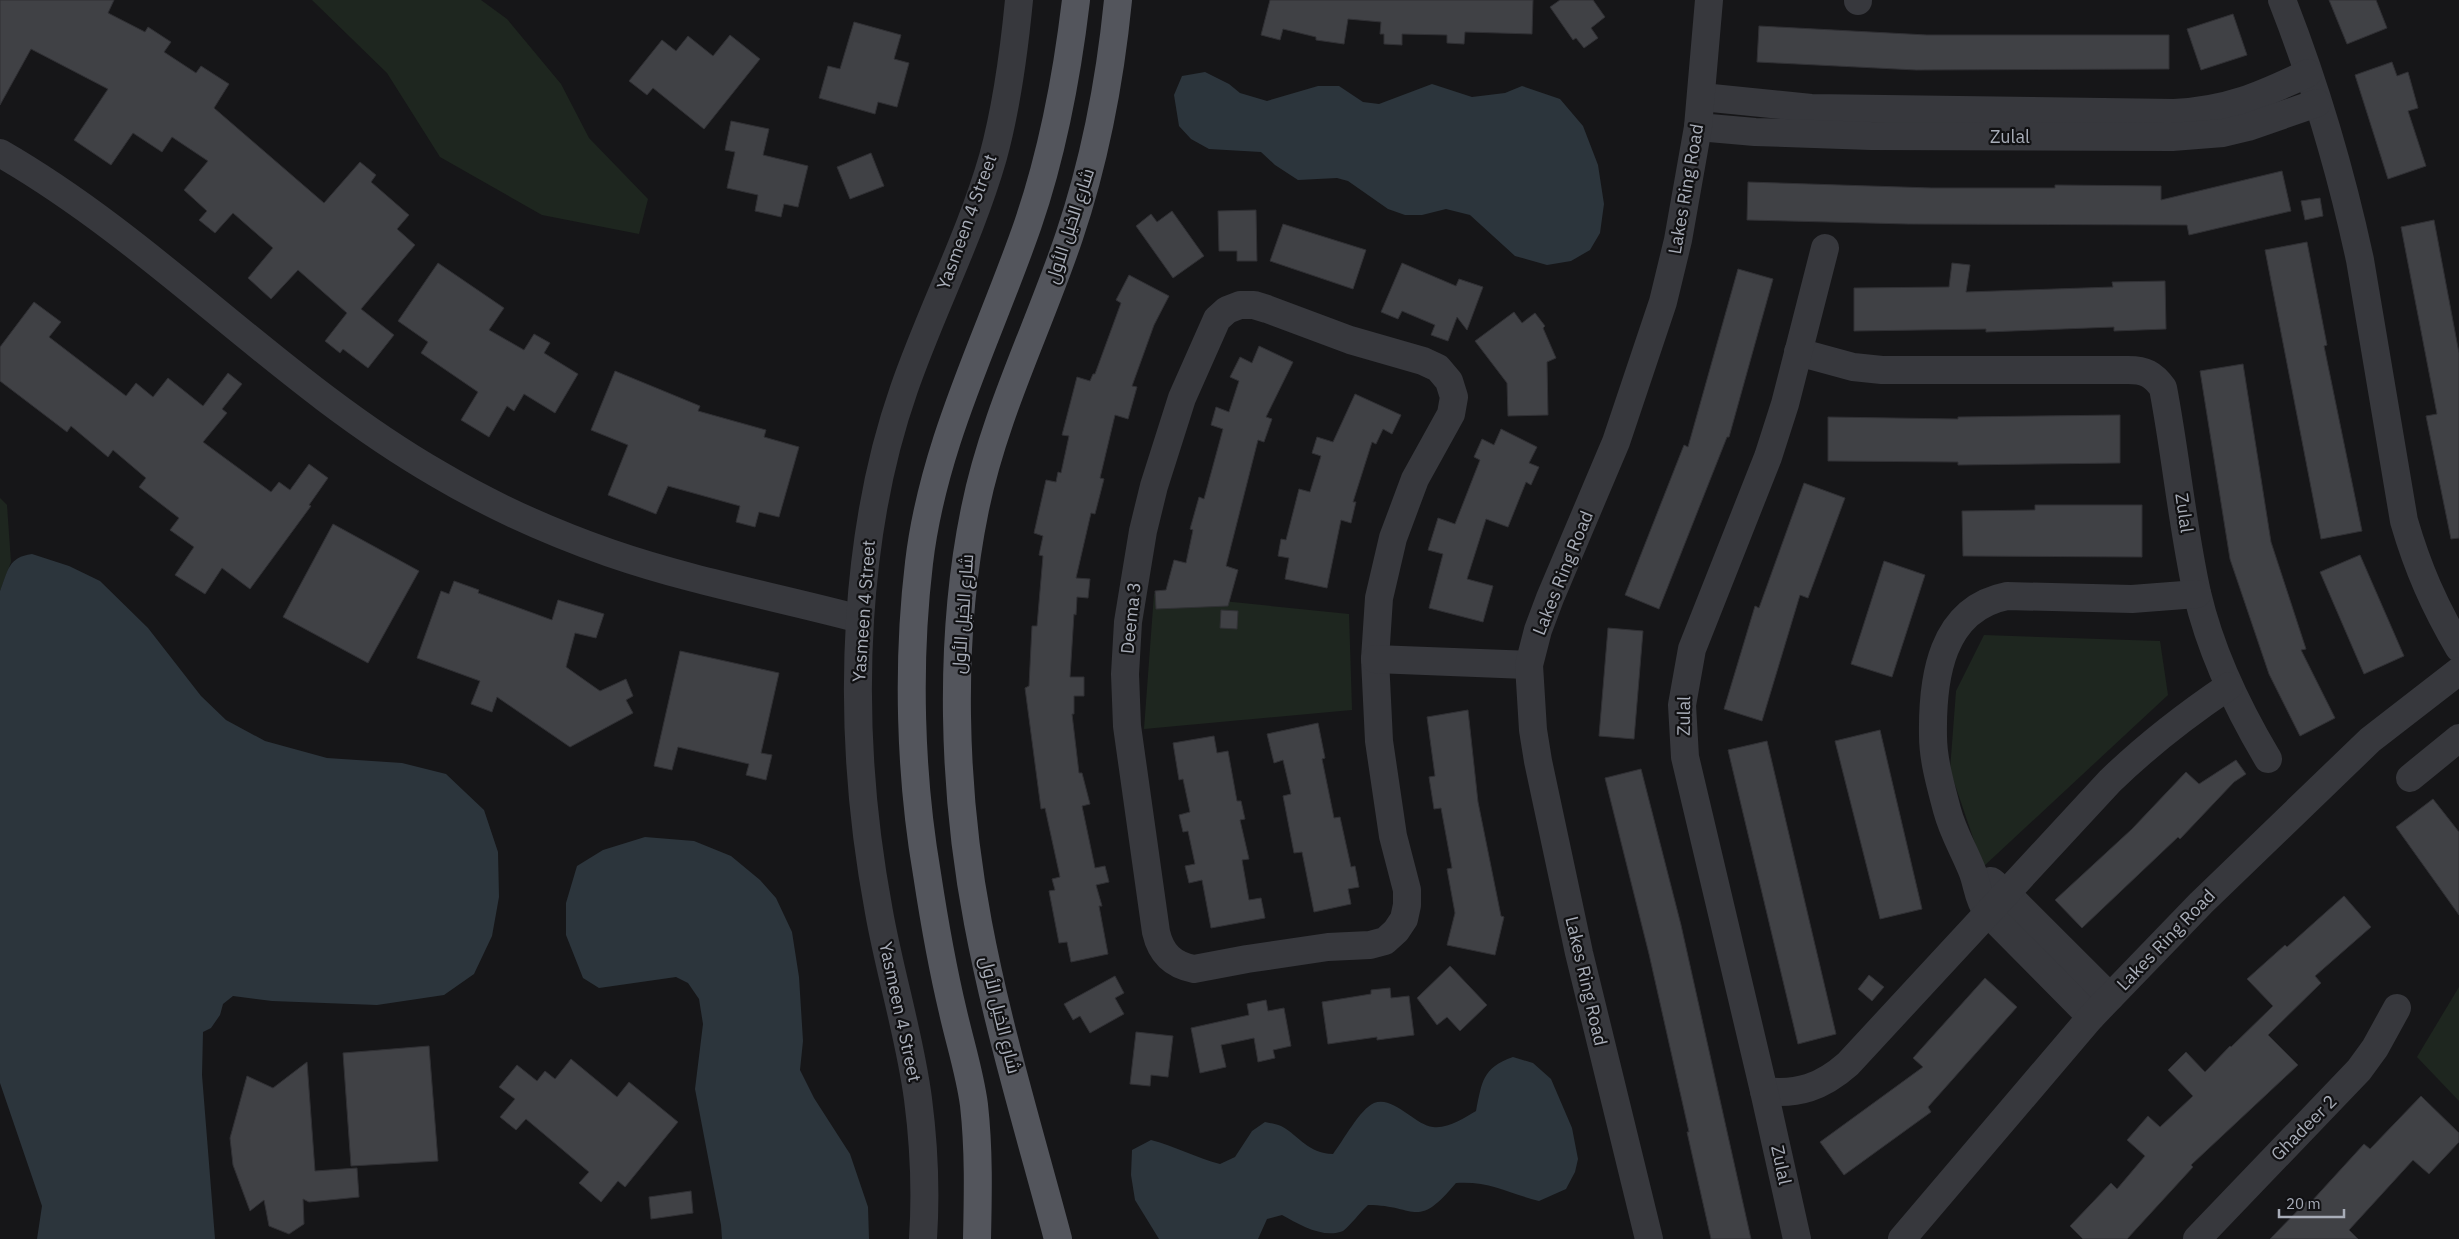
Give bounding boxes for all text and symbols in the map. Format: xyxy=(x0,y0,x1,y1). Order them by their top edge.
street label: Lakes Ring Road xyxy=(1663,122,1708,256)
street label: Zulal xyxy=(1990,125,2030,148)
street label: Yasmeen 4 Street xyxy=(931,151,1002,293)
street label: شارع الخيل الأول xyxy=(1040,165,1100,287)
street label: Zulal xyxy=(2170,492,2199,534)
street label: Lakes Ring Road xyxy=(1527,507,1598,638)
street label: Yasmeen 4 Street xyxy=(847,539,880,683)
street label: شارع الخيل الأول xyxy=(947,553,979,675)
street label: Deema 3 xyxy=(1115,581,1146,655)
street label: Zulal xyxy=(1672,696,1695,736)
street label: Lakes Ring Road xyxy=(2111,884,2220,995)
street label: Lakes Ring Road xyxy=(1560,914,1613,1048)
street label: Yasmeen 4 Street xyxy=(874,940,927,1084)
street label: شارع الخيل الأول xyxy=(974,954,1026,1076)
street label: Ghadeer 2 xyxy=(2266,1090,2342,1166)
street label: Zulal xyxy=(1766,1143,1797,1187)
scale bar xyxy=(2279,1186,2344,1218)
text: 20 m xyxy=(2286,1194,2321,1213)

